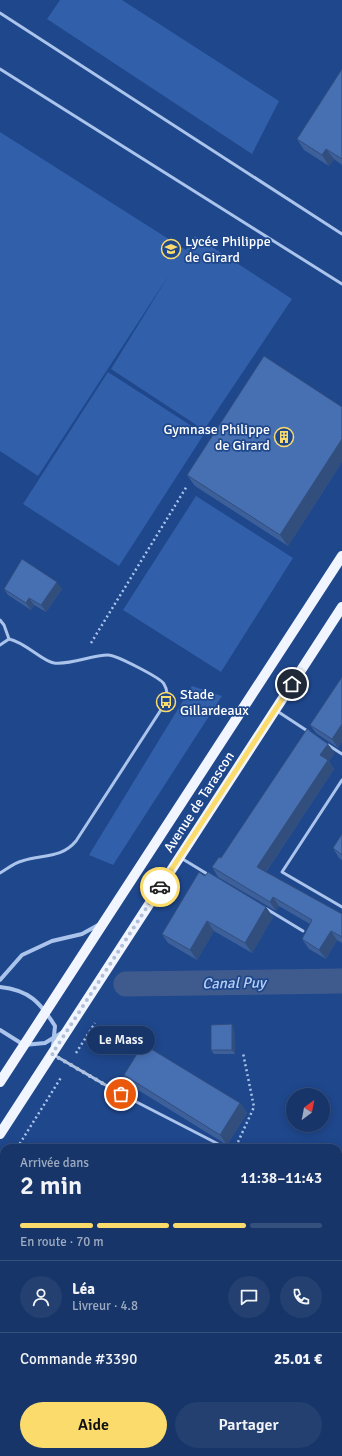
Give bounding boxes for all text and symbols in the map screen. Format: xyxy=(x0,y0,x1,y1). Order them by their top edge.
place label: Lycée Philippe de Girard xyxy=(185,233,271,266)
school or university icon: Lycée Philippe de Girard xyxy=(160,238,182,260)
place label: Gymnase Philippe de Girard xyxy=(163,421,270,454)
building icon: Gymnase Philippe de Girard xyxy=(273,426,295,448)
pin xyxy=(275,667,309,701)
icon: home xyxy=(281,673,303,695)
place label: Stade Gillardeaux xyxy=(180,686,249,719)
bus stop icon: Stade Gillardeaux xyxy=(155,691,177,713)
street label: Avenue de Tarascon xyxy=(160,748,238,856)
courier xyxy=(140,867,180,907)
icon: car xyxy=(149,876,171,898)
water label: Canal Puy xyxy=(202,973,268,993)
callout: Le Mass xyxy=(87,1026,155,1054)
text: Le Mass xyxy=(99,1032,143,1048)
pin xyxy=(104,1077,138,1111)
icon: bag xyxy=(110,1083,132,1105)
north arrow xyxy=(286,1088,330,1132)
map controls xyxy=(286,1088,330,1132)
text: Arrivée dans xyxy=(20,1155,89,1171)
text: 11:38–11:43 xyxy=(241,1169,322,1187)
text: 2 min xyxy=(20,1170,82,1202)
text: En route · 70 m xyxy=(20,1234,104,1250)
button: person xyxy=(20,1276,62,1318)
button: chat xyxy=(228,1276,270,1318)
button: phone xyxy=(280,1276,322,1318)
text: Léa xyxy=(72,1280,95,1298)
text: Livreur · 4.8 xyxy=(72,1298,138,1314)
text: Commande #3390 xyxy=(20,1350,137,1368)
text: 25.01 € xyxy=(274,1350,322,1368)
button: Aide xyxy=(20,1402,167,1448)
button: Partager xyxy=(175,1402,322,1448)

